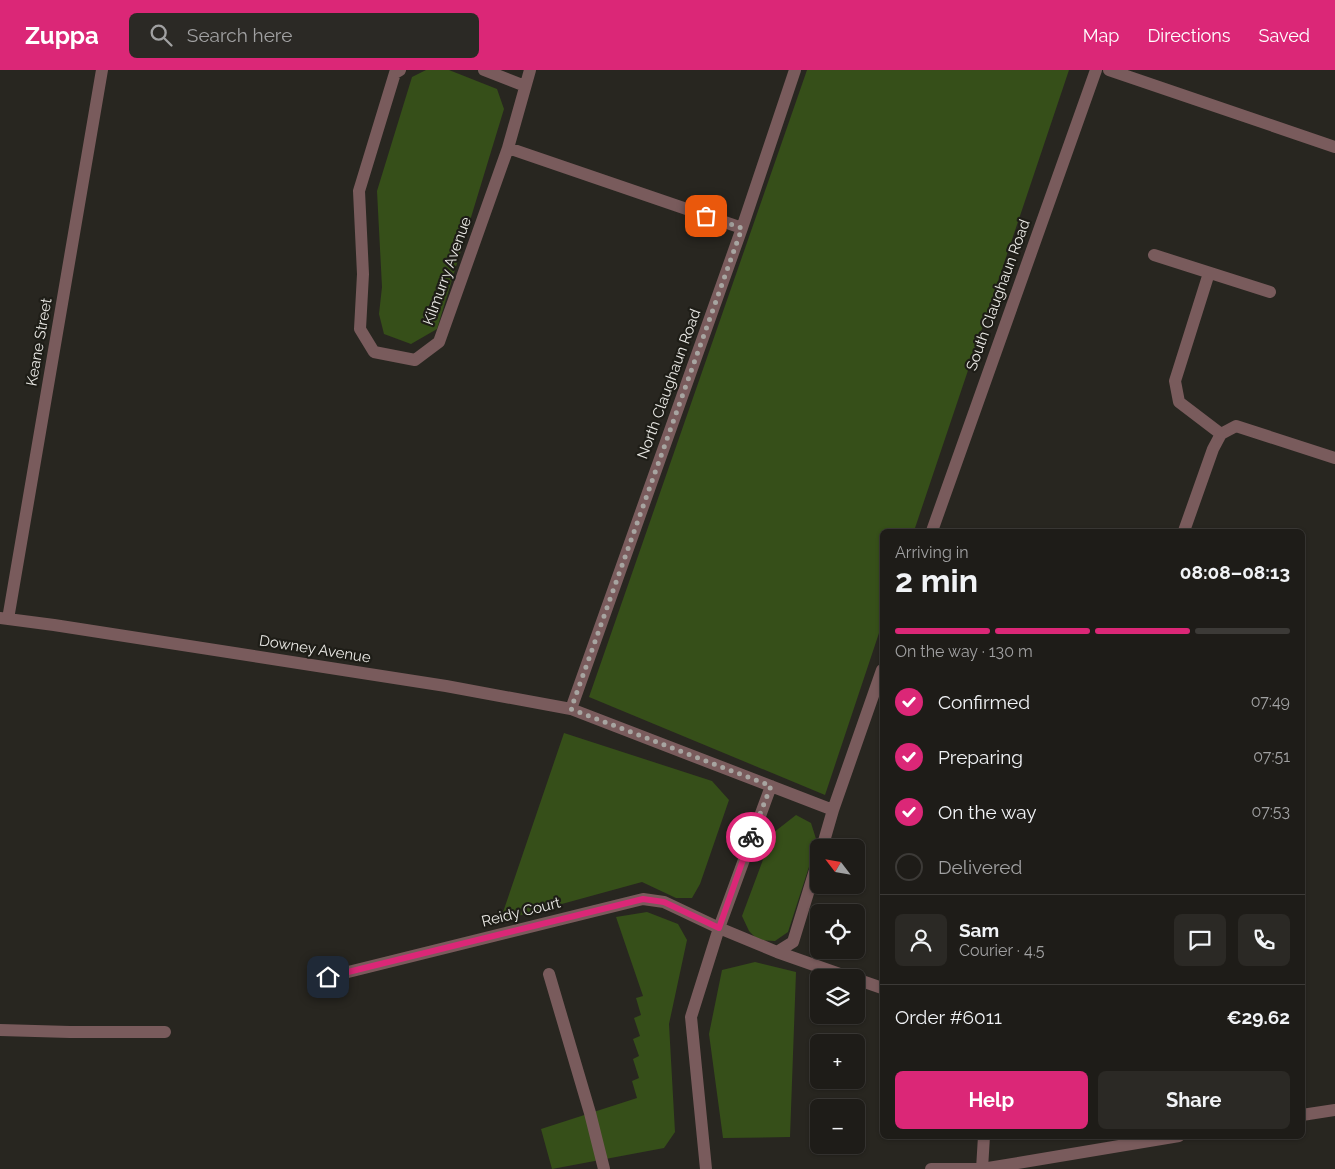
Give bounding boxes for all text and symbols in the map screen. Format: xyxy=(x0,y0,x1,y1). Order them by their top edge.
search box xyxy=(129,13,479,58)
text: Zuppa xyxy=(25,21,99,50)
icon: search xyxy=(147,21,175,49)
text: Search here xyxy=(187,24,292,46)
text: Map xyxy=(1083,25,1119,46)
text: Directions xyxy=(1147,25,1231,46)
text: Saved xyxy=(1259,25,1310,46)
pin xyxy=(685,195,727,237)
icon: bag xyxy=(692,202,720,230)
street label: Kilmurry Avenue xyxy=(419,214,475,328)
street label: South Claughaun Road xyxy=(962,217,1034,373)
street label: Keane Street xyxy=(22,297,56,387)
street label: North Claughaun Road xyxy=(633,307,705,461)
text: Arriving in xyxy=(895,543,969,562)
text: 08:08–08:13 xyxy=(1180,561,1290,583)
text: 2 min xyxy=(895,562,978,599)
street label: Downey Avenue xyxy=(258,631,372,667)
text: On the way · 130 m xyxy=(895,642,1033,661)
icon: check xyxy=(895,688,923,716)
text: Confirmed xyxy=(938,691,1030,713)
text: 07:49 xyxy=(1251,692,1290,711)
icon: check xyxy=(895,743,923,771)
text: Preparing xyxy=(938,746,1023,768)
text: 07:51 xyxy=(1253,747,1290,766)
icon: check xyxy=(895,798,923,826)
text: On the way xyxy=(938,801,1037,823)
text: 07:53 xyxy=(1251,802,1290,821)
courier xyxy=(726,812,776,862)
icon: bike xyxy=(737,823,765,851)
north arrow xyxy=(810,839,865,894)
map controls xyxy=(810,839,865,1154)
text: Delivered xyxy=(938,856,1022,878)
street label: Reidy Court xyxy=(480,893,562,931)
button: locate xyxy=(810,904,865,959)
button: person xyxy=(895,914,947,966)
button: chat xyxy=(1174,914,1226,966)
button: phone xyxy=(1238,914,1290,966)
text: Sam xyxy=(959,919,999,941)
text: Courier · 4.5 xyxy=(959,941,1044,960)
pin xyxy=(307,956,349,998)
icon: home xyxy=(314,963,342,991)
button: layers xyxy=(810,969,865,1024)
text: Order #6011 xyxy=(895,1006,1002,1028)
text: €29.62 xyxy=(1226,1006,1290,1028)
button: + xyxy=(810,1034,865,1089)
button: Help xyxy=(895,1071,1088,1129)
button: Share xyxy=(1098,1071,1290,1129)
button: − xyxy=(810,1099,865,1154)

